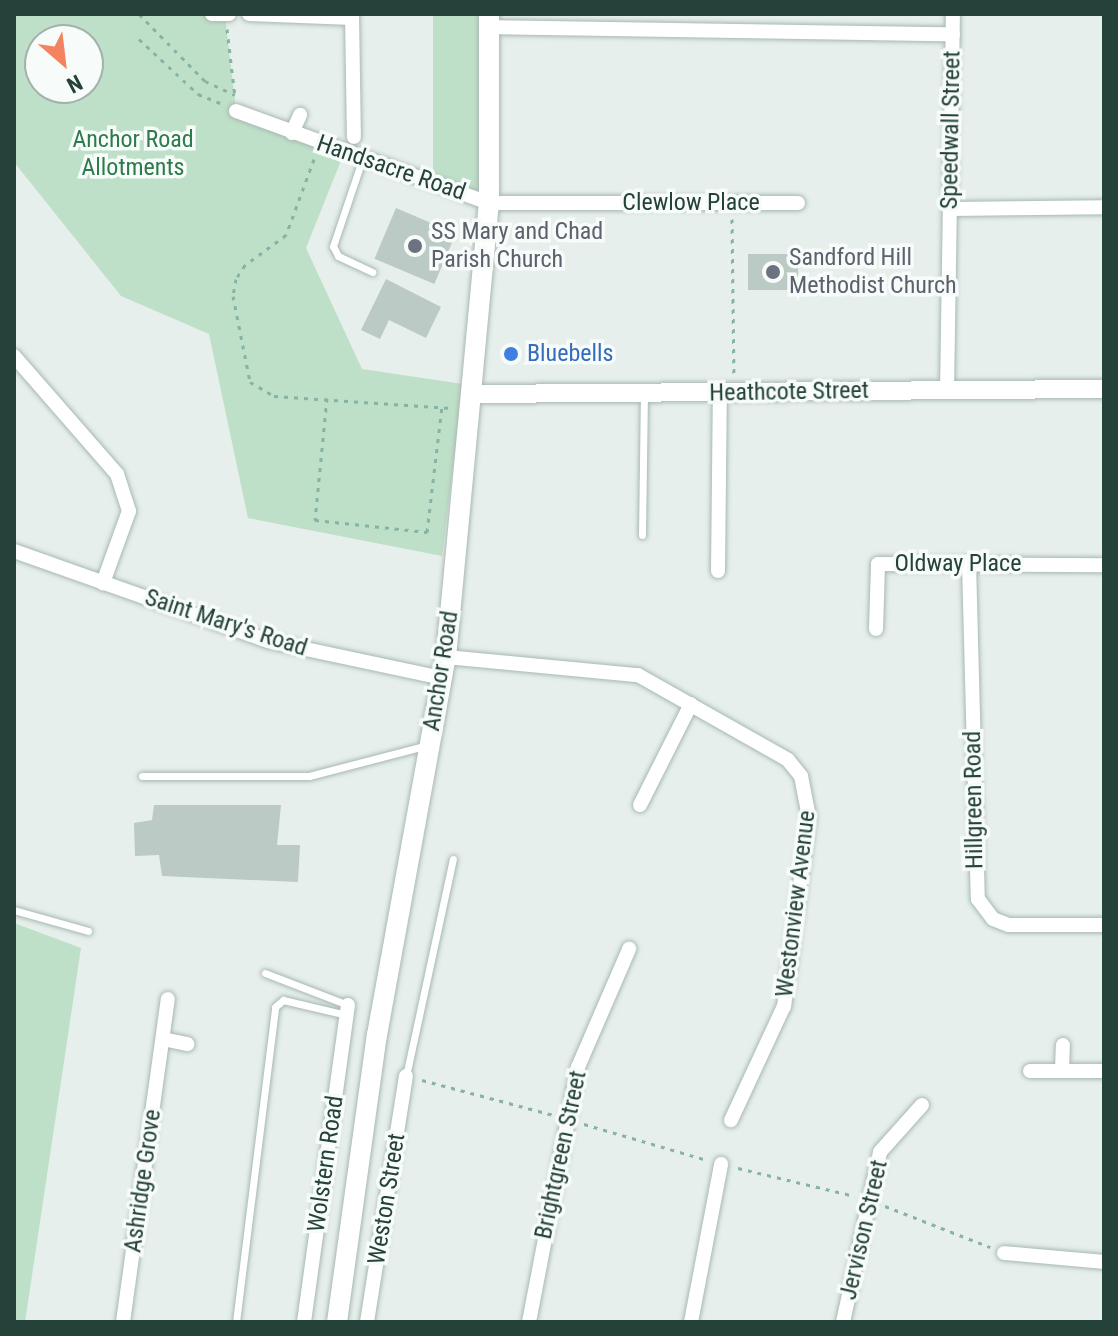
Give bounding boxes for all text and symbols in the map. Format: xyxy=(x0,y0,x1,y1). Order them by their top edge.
north arrow xyxy=(24,24,104,104)
street label: Speedwall Street xyxy=(935,50,967,210)
text: N xyxy=(63,70,86,98)
park label: Anchor Road Allotments xyxy=(72,126,194,182)
street label: Handsacre Road xyxy=(313,129,469,207)
street label: Clewlow Place xyxy=(622,189,760,217)
place label: SS Mary and Chad Parish Church xyxy=(431,218,603,274)
marker: SS Mary and Chad Parish Church xyxy=(406,237,424,255)
place label: Sandford Hill Methodist Church xyxy=(789,244,957,300)
marker: Sandford Hill Methodist Church xyxy=(764,263,782,281)
place label: Bluebells xyxy=(527,340,614,368)
marker: Bluebells xyxy=(502,345,520,363)
street label: Heathcote Street xyxy=(709,376,869,408)
street label: Oldway Place xyxy=(895,550,1021,578)
street label: Saint Mary's Road xyxy=(141,583,311,663)
street label: Anchor Road xyxy=(417,609,465,733)
street label: Hillgreen Road xyxy=(958,731,990,869)
street label: Westonview Avenue xyxy=(770,809,822,999)
street label: Brightgreen Street xyxy=(529,1068,593,1242)
street label: Wolstern Road xyxy=(302,1094,350,1234)
street label: Ashridge Grove xyxy=(119,1108,167,1254)
street label: Weston Street xyxy=(362,1131,412,1267)
street label: Jervison Street xyxy=(834,1157,894,1303)

